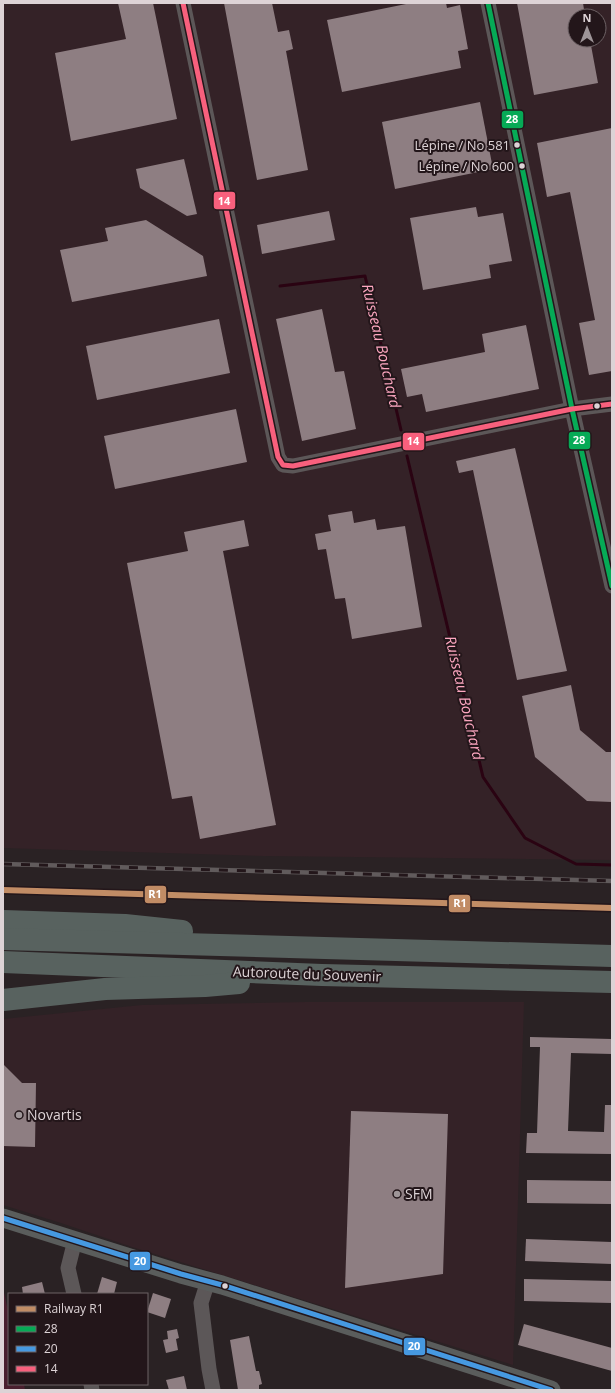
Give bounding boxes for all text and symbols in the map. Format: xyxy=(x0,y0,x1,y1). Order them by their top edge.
north arrow xyxy=(567,8,607,48)
text: N xyxy=(583,10,591,25)
line badge: 28 xyxy=(501,110,524,129)
text: 28 xyxy=(506,111,518,126)
place label: Lépine / No 581 xyxy=(415,136,510,154)
marker: Lépine / No 581 xyxy=(512,140,522,150)
place label: Lépine / No 600 xyxy=(419,157,514,175)
marker: Lépine / No 600 xyxy=(517,161,527,171)
line badge: 14 xyxy=(213,191,236,210)
text: 14 xyxy=(218,193,231,208)
water label: Ruisseau Bouchard xyxy=(358,282,406,410)
unlabelled marker xyxy=(592,401,602,411)
line badge: 28 xyxy=(568,431,591,450)
line badge: 14 xyxy=(402,432,425,451)
text: 28 xyxy=(573,432,585,447)
text: 14 xyxy=(407,433,420,448)
water label: Ruisseau Bouchard xyxy=(441,634,489,762)
line badge: R1 xyxy=(144,885,167,904)
text: R1 xyxy=(148,886,162,901)
line badge: R1 xyxy=(448,894,471,913)
text: R1 xyxy=(453,895,467,910)
street label: Autoroute du Souvenir xyxy=(233,961,382,986)
place label: Novartis xyxy=(27,1105,82,1124)
marker: Novartis xyxy=(14,1110,24,1120)
place label: SFM xyxy=(405,1184,433,1203)
marker: SFM xyxy=(392,1189,402,1199)
line badge: 20 xyxy=(129,1251,151,1271)
text: 20 xyxy=(134,1253,146,1268)
unlabelled marker xyxy=(220,1281,230,1291)
legend xyxy=(8,1293,148,1385)
text: Railway R1 xyxy=(44,1300,104,1317)
text: 28 xyxy=(44,1320,58,1337)
line badge: 20 xyxy=(403,1337,426,1356)
text: 20 xyxy=(408,1338,420,1353)
text: 20 xyxy=(44,1340,58,1357)
text: 14 xyxy=(44,1360,58,1377)

